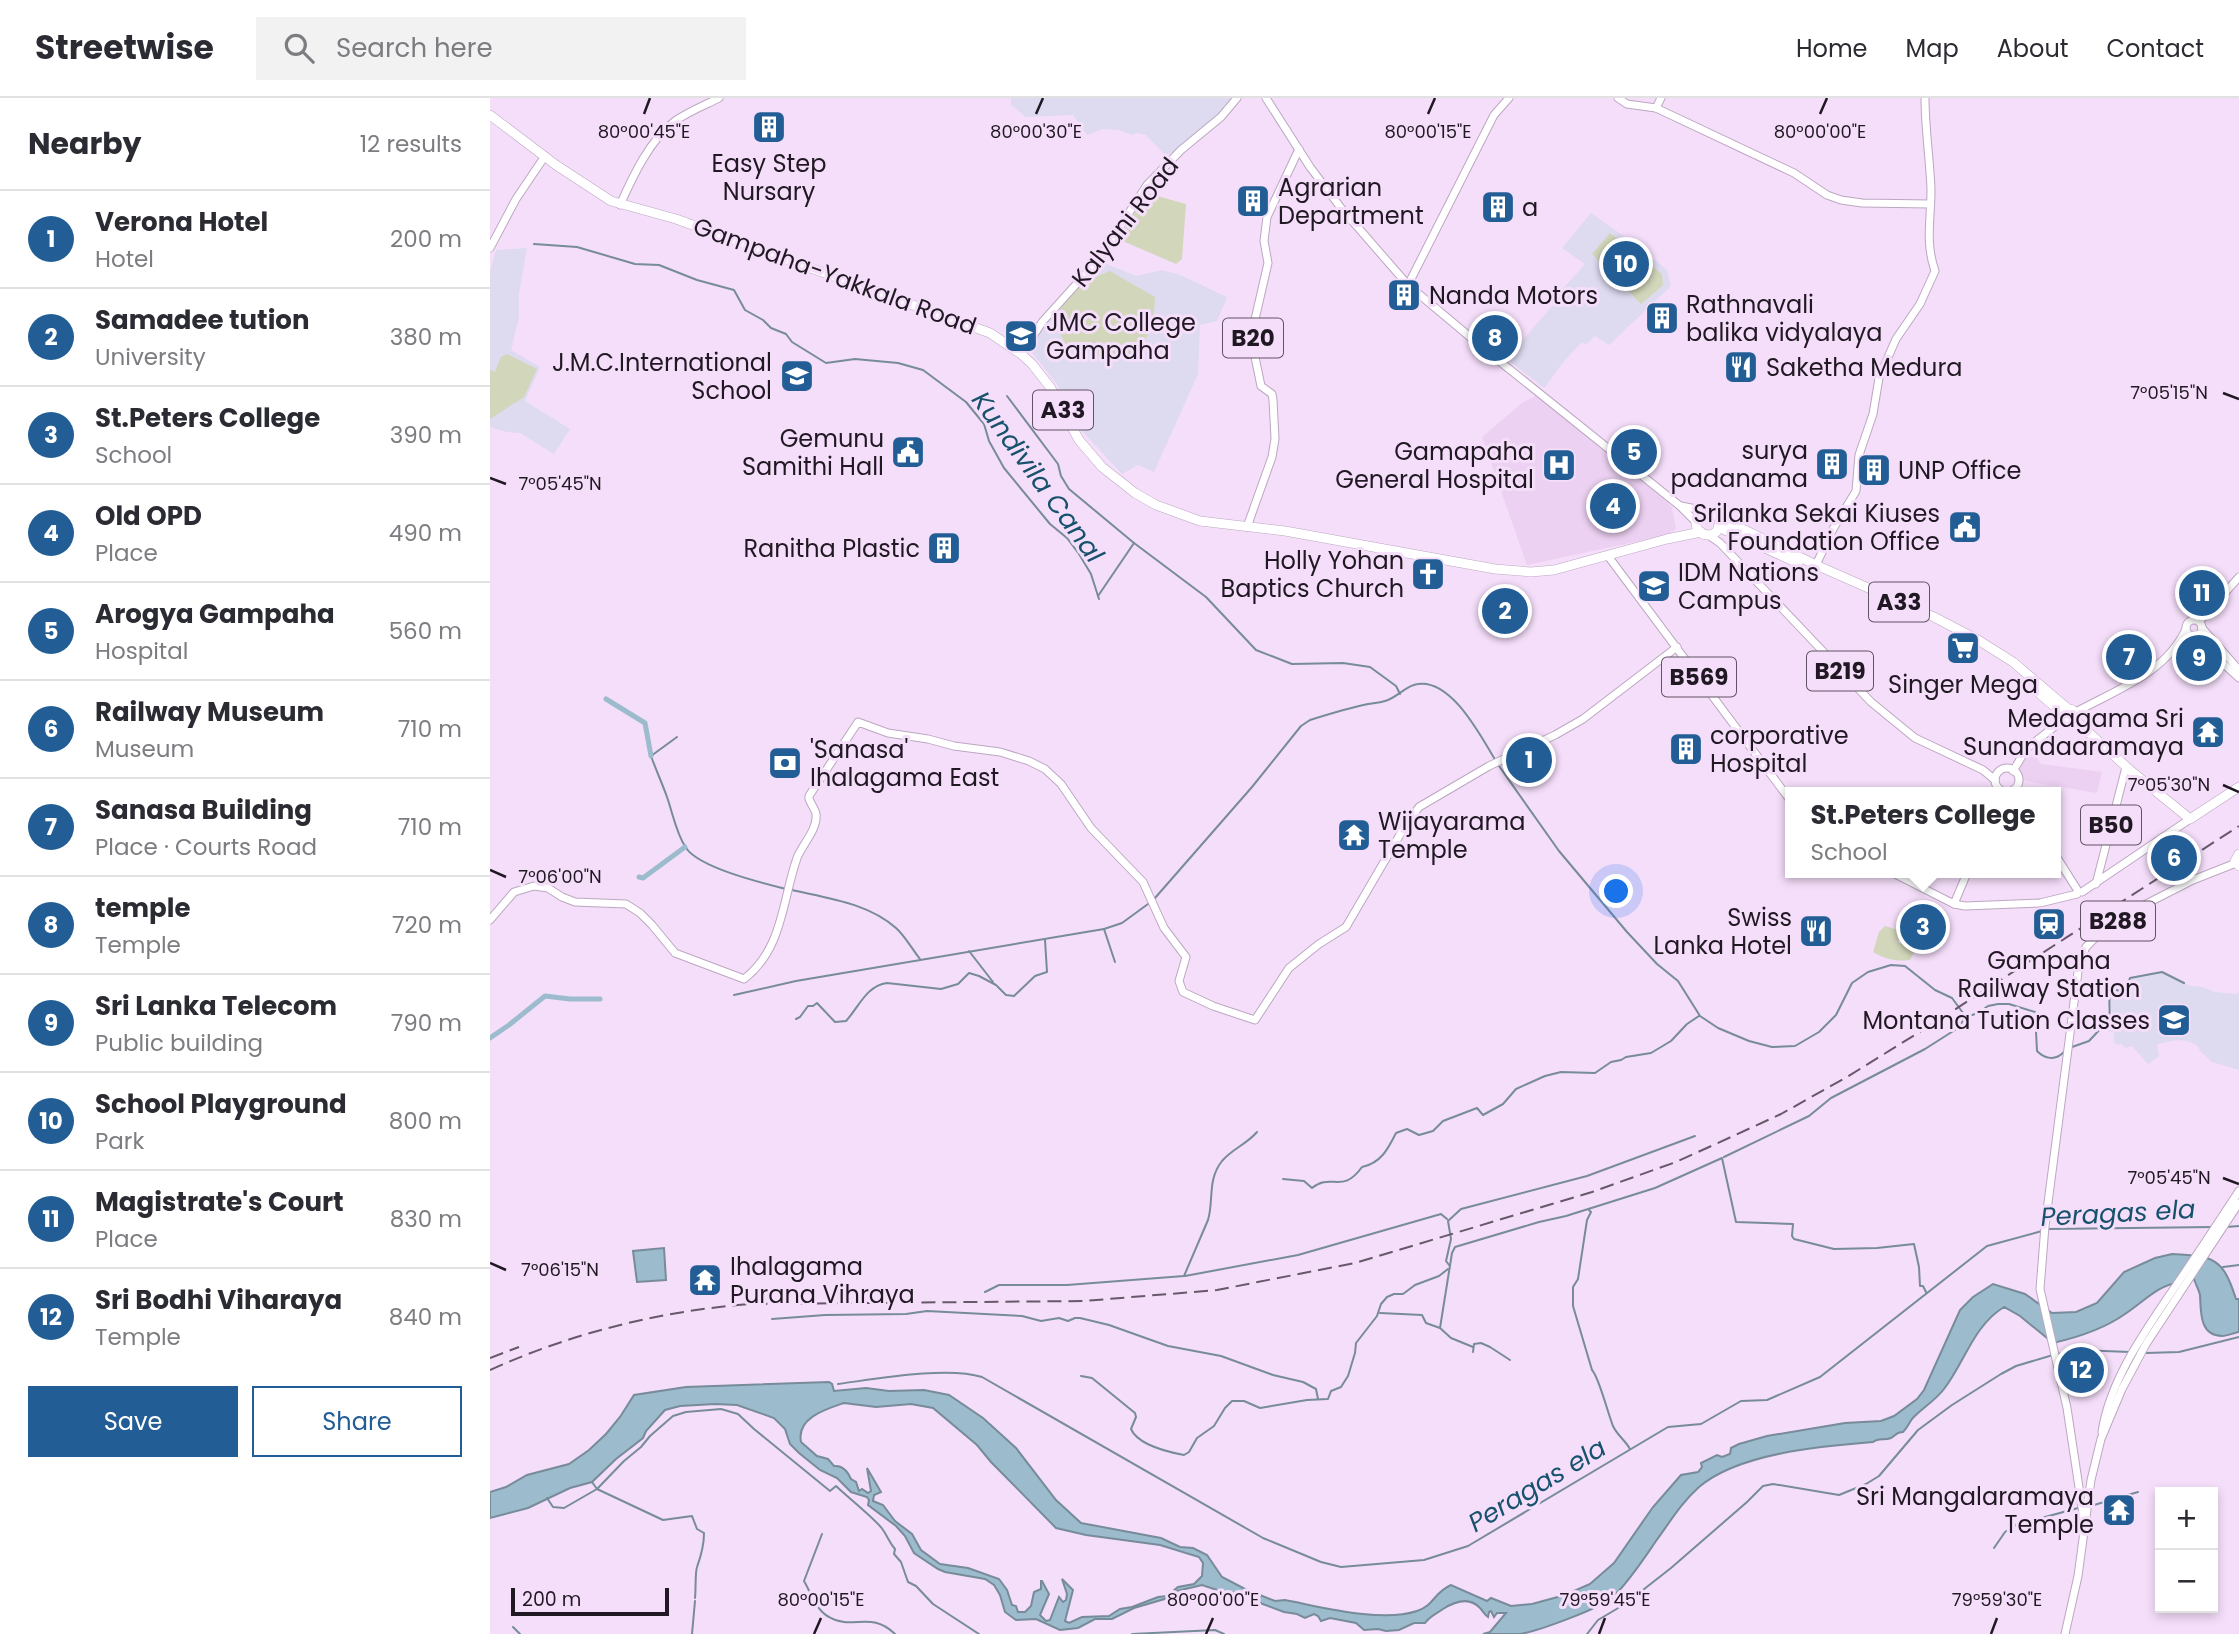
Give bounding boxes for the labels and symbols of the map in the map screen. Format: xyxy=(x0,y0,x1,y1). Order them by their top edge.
building icon: Easy Step Nursary xyxy=(750,108,788,146)
text: 80°00'45"E xyxy=(598,119,690,144)
text: 80°00'30"E xyxy=(990,119,1082,144)
text: 80°00'15"E xyxy=(1384,119,1472,144)
text: 80°00'00"E xyxy=(1774,119,1866,144)
place label: Easy Step Nursary xyxy=(712,147,826,208)
street label: Kalyani Road xyxy=(1064,150,1186,294)
place label: Agrarian Department xyxy=(1278,171,1424,232)
building icon: Agrarian Department xyxy=(1234,182,1272,220)
building icon: a xyxy=(1479,188,1517,226)
place label: a xyxy=(1522,191,1538,224)
street label: Gampaha-Yakkala Road xyxy=(689,209,981,343)
pin: 10 xyxy=(1603,238,1649,290)
building icon: Nanda Motors xyxy=(1385,276,1423,314)
place label: Nanda Motors xyxy=(1429,279,1598,312)
place label: Rathnavali balika vidyalaya xyxy=(1686,288,1882,349)
building icon: Rathnavali balika vidyalaya xyxy=(1643,299,1681,337)
place label: JMC College Gampaha xyxy=(1046,306,1196,367)
pin: 8 xyxy=(1472,312,1518,364)
school or university icon: JMC College Gampaha xyxy=(1002,317,1040,355)
road number: B20 xyxy=(1223,318,1283,358)
place label: J.M.C.International School xyxy=(552,346,772,407)
restaurant icon: Saketha Medura xyxy=(1722,348,1760,386)
place label: Saketha Medura xyxy=(1766,351,1963,384)
school or university icon: J.M.C.International School xyxy=(778,357,816,395)
text: 7°05'15"N xyxy=(2130,380,2208,405)
water label: Kundivila Canal xyxy=(964,384,1113,570)
road number: A33 xyxy=(1033,390,1093,430)
place label: Gemunu Samithi Hall xyxy=(742,422,884,483)
pin: 5 xyxy=(1611,426,1657,478)
public building icon: Gemunu Samithi Hall xyxy=(889,433,927,471)
place label: surya padanama xyxy=(1671,434,1808,495)
place label: Gamapaha General Hospital xyxy=(1335,435,1534,496)
building icon: surya padanama xyxy=(1813,445,1851,483)
hospital icon: Gamapaha General Hospital xyxy=(1540,446,1578,484)
building icon: UNP Office xyxy=(1855,451,1893,489)
place label: UNP Office xyxy=(1898,454,2021,487)
text: 7°05'45"N xyxy=(518,471,602,496)
pin: 4 xyxy=(1590,480,1636,532)
place label: Srilanka Sekai Kiuses Foundation Office xyxy=(1693,497,1940,558)
public building icon: Srilanka Sekai Kiuses Foundation Office xyxy=(1946,508,1984,546)
building icon: Ranitha Plastic xyxy=(925,529,963,567)
place label: Ranitha Plastic xyxy=(743,532,920,565)
place label: Holly Yohan Baptics Church xyxy=(1221,544,1404,605)
church icon: Holly Yohan Baptics Church xyxy=(1409,555,1447,593)
place label: IDM Nations Campus xyxy=(1678,556,1819,617)
school or university icon: IDM Nations Campus xyxy=(1635,567,1673,605)
pin: 11 xyxy=(2179,567,2225,619)
road number: A33 xyxy=(1869,582,1929,622)
pin: 2 xyxy=(1482,585,1528,637)
supermarket icon: Singer Mega xyxy=(1944,629,1982,667)
pin: 7 xyxy=(2106,631,2152,683)
pin: 9 xyxy=(2176,632,2222,684)
road number: B219 xyxy=(1807,652,1873,691)
road number: B569 xyxy=(1662,657,1736,696)
place label: Singer Mega xyxy=(1888,668,2038,701)
place label: Medagama Sri Sunandaaramaya xyxy=(1963,702,2184,763)
temple icon: Medagama Sri Sunandaaramaya xyxy=(2189,713,2227,751)
place label: corporative Hospital xyxy=(1710,719,1849,780)
building icon: corporative Hospital xyxy=(1667,730,1705,768)
place label: 'Sanasa' Ihalagama East xyxy=(810,733,999,794)
pin: 1 xyxy=(1506,734,1552,786)
bank icon: 'Sanasa' Ihalagama East xyxy=(766,744,804,782)
text: 7°05'30"N xyxy=(2128,772,2210,797)
place label: Wijayarama Temple xyxy=(1378,805,1525,866)
road number: B50 xyxy=(2081,806,2141,845)
temple icon: Wijayarama Temple xyxy=(1335,816,1373,854)
pin: 6 xyxy=(2151,832,2197,884)
text: 7°06'00"N xyxy=(518,864,602,889)
your location xyxy=(1599,874,1633,908)
place label: Swiss Lanka Hotel xyxy=(1654,901,1792,962)
pin: 3 xyxy=(1900,901,1946,953)
road number: B288 xyxy=(2081,902,2155,940)
station icon: Gampaha Railway Station xyxy=(2030,905,2068,943)
restaurant icon: Swiss Lanka Hotel xyxy=(1797,912,1835,950)
place label: Gampaha Railway Station xyxy=(1958,944,2140,1005)
school or university icon: Montana Tution Classes xyxy=(2155,1001,2193,1039)
place label: Montana Tution Classes xyxy=(1862,1004,2150,1037)
text: 7°05'45"N xyxy=(2127,1165,2211,1190)
water label: Peragas ela xyxy=(2040,1191,2196,1235)
place label: Ihalagama Purana Vihraya xyxy=(730,1250,915,1311)
text: 7°06'15"N xyxy=(521,1257,599,1282)
temple icon: Ihalagama Purana Vihraya xyxy=(686,1261,724,1299)
pin: 12 xyxy=(2058,1344,2104,1396)
water label: Peragas ela xyxy=(1461,1430,1613,1540)
place label: Sri Mangalaramaya Temple xyxy=(1856,1480,2094,1541)
temple icon: Sri Mangalaramaya Temple xyxy=(2100,1491,2138,1529)
scale bar xyxy=(511,1585,668,1617)
text: 80°00'15"E xyxy=(777,1587,865,1612)
text: 80°00'00"E xyxy=(1167,1587,1259,1612)
text: 79°59'45"E xyxy=(1559,1587,1651,1612)
text: 79°59'30"E xyxy=(1952,1587,2042,1612)

